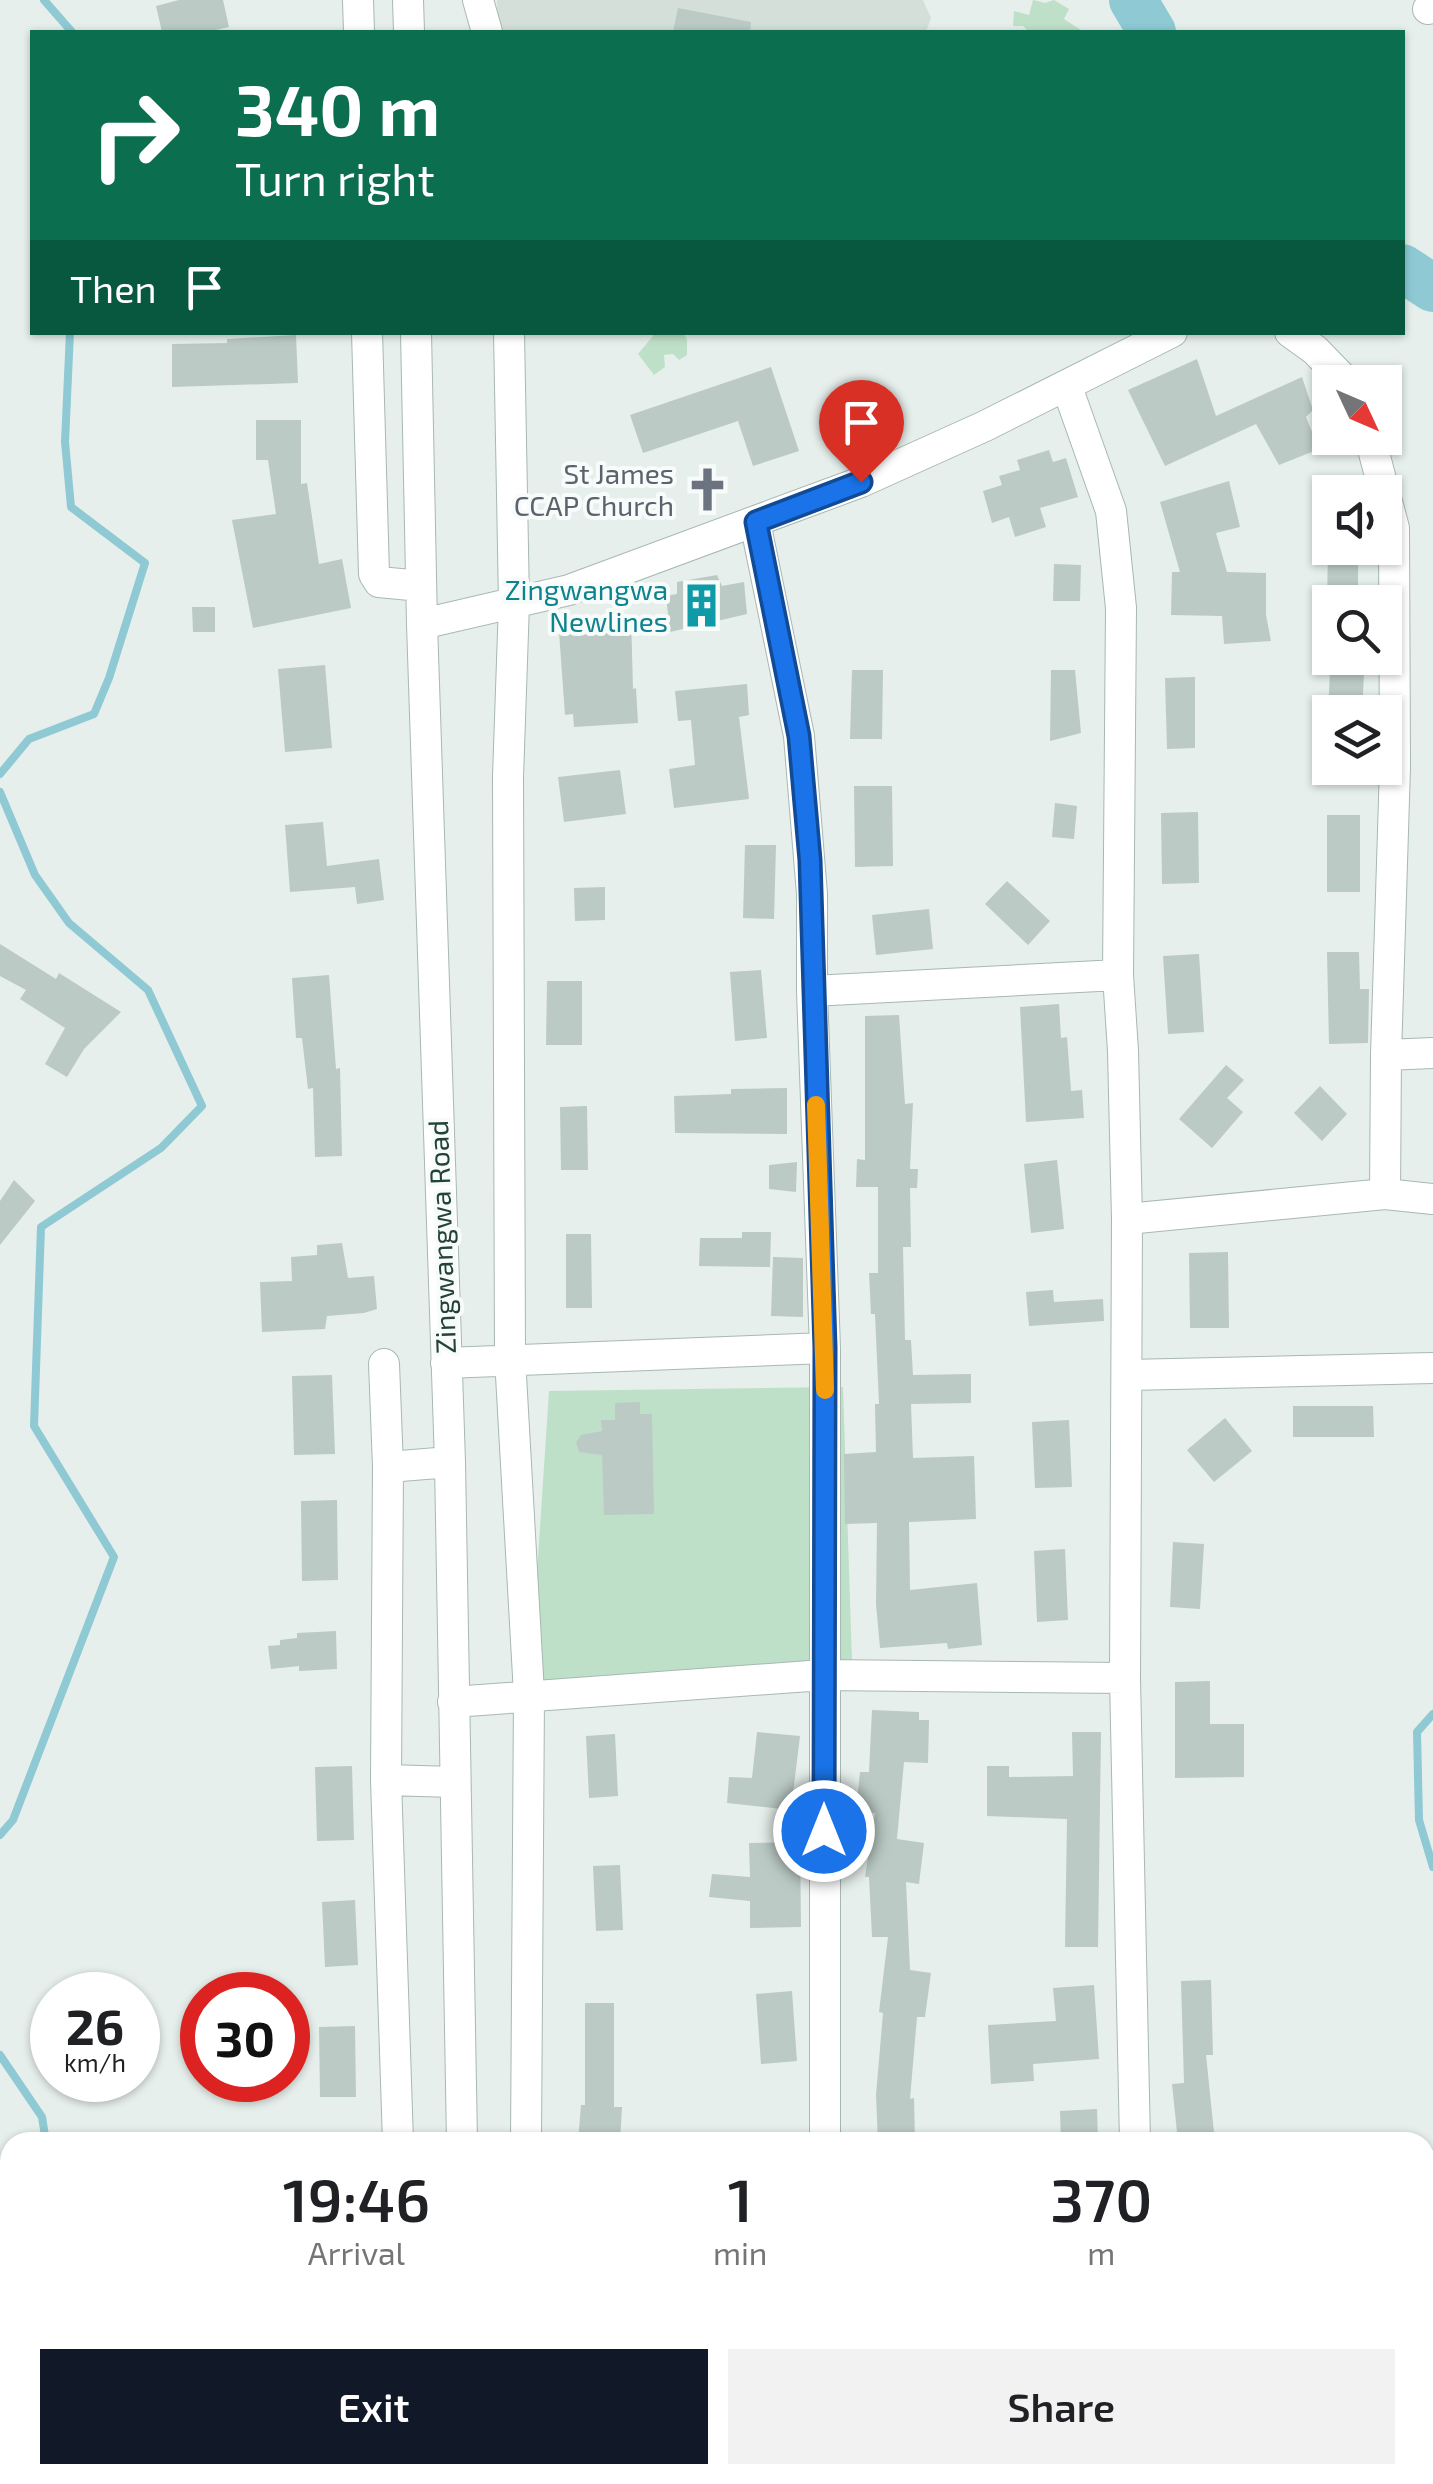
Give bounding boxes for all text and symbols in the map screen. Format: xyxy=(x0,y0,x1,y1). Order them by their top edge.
text: 340 m xyxy=(235,66,440,150)
icon: right xyxy=(70,70,200,200)
text: Turn right xyxy=(235,151,435,205)
icon: arrive xyxy=(177,260,232,315)
text: Then xyxy=(70,265,157,311)
north arrow xyxy=(1312,365,1402,455)
map controls xyxy=(1312,365,1402,785)
pin xyxy=(819,380,904,483)
icon: arrive xyxy=(834,395,889,450)
place label: St James CCAP Church xyxy=(514,456,674,522)
church icon: St James CCAP Church xyxy=(683,466,731,514)
button: sound xyxy=(1312,475,1402,565)
place label: Zingwangwa Newlines xyxy=(505,572,668,638)
building icon: Zingwangwa Newlines xyxy=(677,582,725,630)
button: search xyxy=(1312,585,1402,675)
button: layers xyxy=(1312,695,1402,785)
street label: Zingwangwa Road xyxy=(420,1119,462,1355)
position arrow xyxy=(772,1779,876,1883)
speed limit sign: 30 xyxy=(180,1972,310,2102)
text: 26 xyxy=(66,1995,124,2055)
text: km/h xyxy=(64,2047,126,2077)
text: 19:46 xyxy=(283,2162,430,2234)
text: 1 xyxy=(728,2162,753,2234)
text: 370 xyxy=(1050,2162,1152,2234)
text: Arrival xyxy=(308,2233,405,2271)
text: min xyxy=(713,2233,767,2271)
text: m xyxy=(1087,2233,1115,2271)
button: Exit xyxy=(40,2349,708,2464)
button: Share xyxy=(728,2349,1395,2464)

